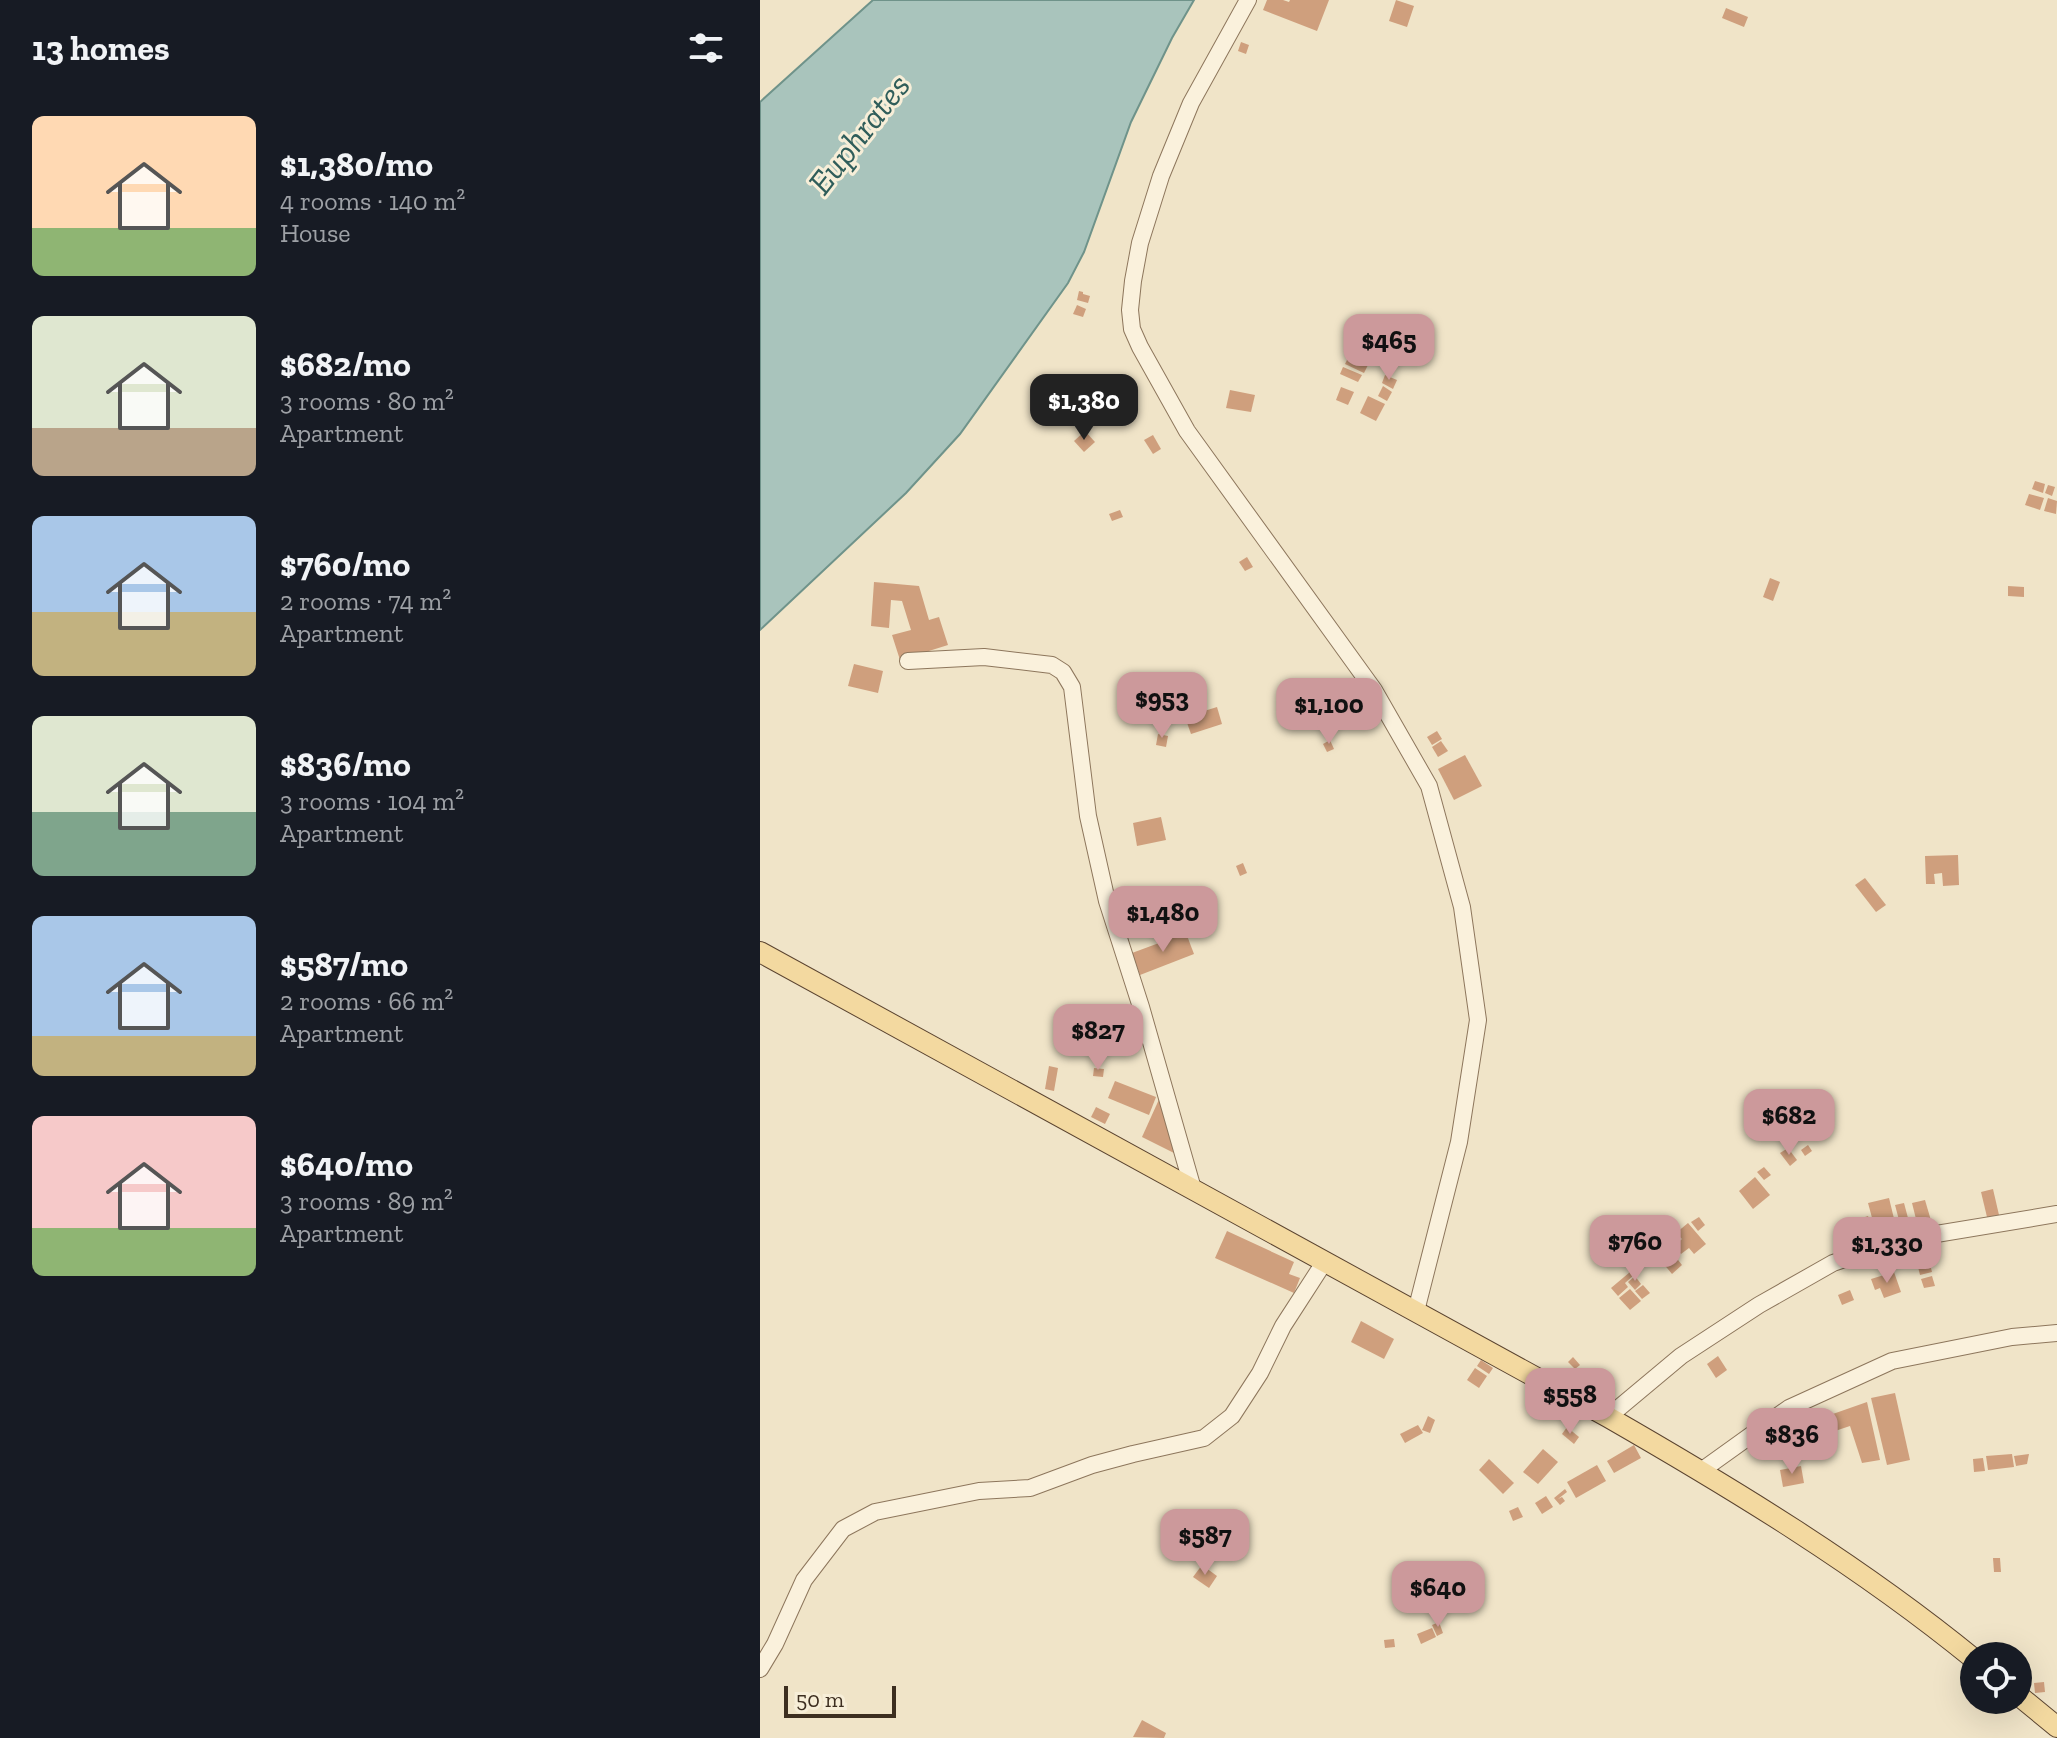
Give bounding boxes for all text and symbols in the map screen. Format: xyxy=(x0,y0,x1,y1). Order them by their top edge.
icon: filters xyxy=(684,26,728,70)
text: 13 homes xyxy=(32,28,170,69)
water label: Euphrates xyxy=(799,66,919,202)
text: $1,380/mo xyxy=(280,144,433,185)
icon: home xyxy=(96,148,192,244)
text: 4 rooms · 140 m² xyxy=(280,185,465,217)
text: House xyxy=(280,217,351,249)
pin: $465 xyxy=(1342,314,1436,382)
text: $465 xyxy=(1361,324,1417,356)
text: $682/mo xyxy=(280,344,411,385)
icon: home xyxy=(96,348,192,444)
pin: $1,380 xyxy=(1019,374,1149,442)
text: $1,380 xyxy=(1048,384,1120,416)
text: 3 rooms · 80 m² xyxy=(280,385,454,417)
text: Apartment xyxy=(280,417,403,449)
text: $760/mo xyxy=(280,544,410,585)
icon: home xyxy=(96,548,192,644)
text: 2 rooms · 74 m² xyxy=(280,585,451,617)
text: Apartment xyxy=(280,617,403,649)
pin: $953 xyxy=(1115,672,1209,740)
pin: $1,100 xyxy=(1264,678,1394,746)
text: $953 xyxy=(1135,682,1189,714)
text: $1,100 xyxy=(1294,688,1364,720)
text: $836/mo xyxy=(280,744,411,785)
icon: home xyxy=(96,748,192,844)
text: 3 rooms · 104 m² xyxy=(280,785,464,817)
text: Apartment xyxy=(280,817,403,849)
pin: $1,480 xyxy=(1098,886,1228,954)
text: $1,480 xyxy=(1127,896,1199,928)
text: $587/mo xyxy=(280,944,408,985)
icon: home xyxy=(96,948,192,1044)
text: 2 rooms · 66 m² xyxy=(280,985,453,1017)
pin: $827 xyxy=(1051,1004,1145,1072)
text: $827 xyxy=(1071,1014,1125,1046)
text: Apartment xyxy=(280,1017,403,1049)
pin: $682 xyxy=(1742,1089,1836,1157)
text: $682 xyxy=(1762,1099,1816,1131)
text: $640/mo xyxy=(280,1144,413,1185)
icon: home xyxy=(96,1148,192,1244)
text: 3 rooms · 89 m² xyxy=(280,1185,453,1217)
pin: $760 xyxy=(1588,1215,1682,1283)
text: Apartment xyxy=(280,1217,403,1249)
pin: $1,330 xyxy=(1822,1217,1952,1285)
text: $760 xyxy=(1608,1225,1662,1257)
text: $1,330 xyxy=(1851,1227,1923,1259)
pin: $558 xyxy=(1523,1368,1617,1436)
text: $558 xyxy=(1543,1378,1597,1410)
pin: $836 xyxy=(1745,1408,1839,1476)
text: $836 xyxy=(1765,1418,1819,1450)
pin: $587 xyxy=(1158,1509,1252,1577)
text: $587 xyxy=(1178,1519,1232,1551)
pin: $640 xyxy=(1391,1561,1485,1629)
text: $640 xyxy=(1410,1571,1466,1603)
map controls xyxy=(1960,1642,2032,1714)
button: locate xyxy=(1960,1642,2032,1714)
scale bar xyxy=(784,1682,896,1718)
text: 50 m xyxy=(796,1686,844,1713)

